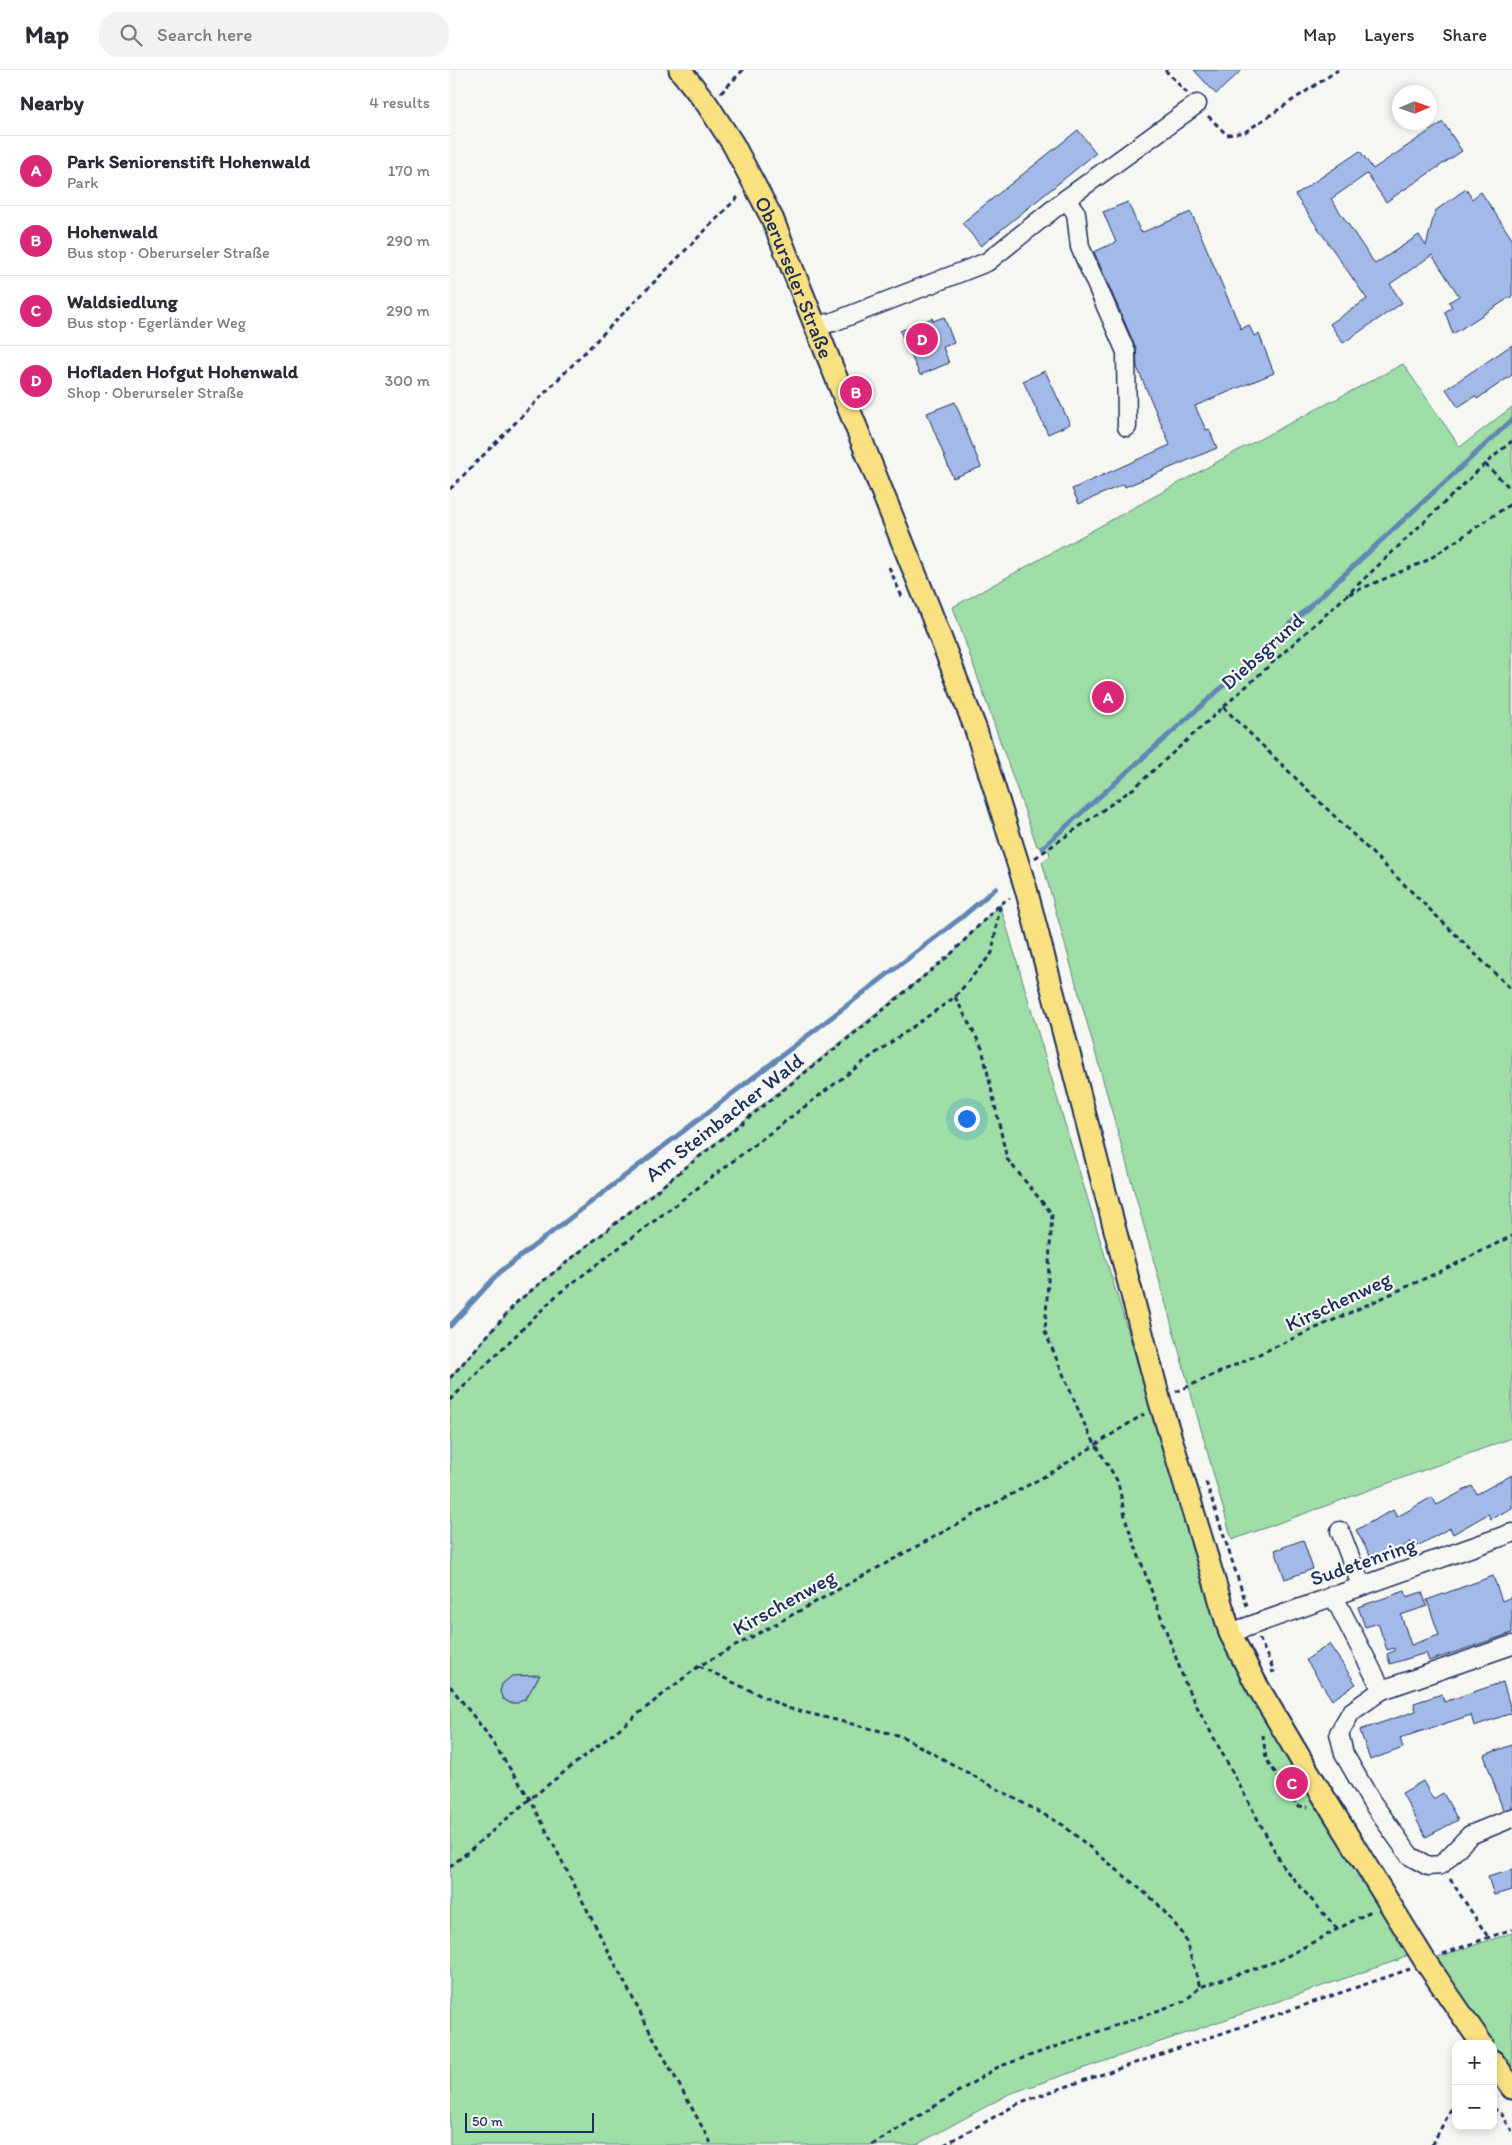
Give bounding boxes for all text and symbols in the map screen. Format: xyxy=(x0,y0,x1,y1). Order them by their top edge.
search box xyxy=(99,12,449,57)
text: Map xyxy=(25,20,69,49)
icon: search xyxy=(117,21,145,49)
text: Search here xyxy=(157,23,252,46)
text: Map xyxy=(1303,24,1336,46)
text: Layers xyxy=(1364,24,1414,46)
text: Share xyxy=(1442,24,1487,46)
north arrow xyxy=(1392,85,1437,130)
text: Nearby xyxy=(20,90,84,115)
text: 4 results xyxy=(369,93,430,112)
text: Park Seniorenstift Hohenwald xyxy=(67,150,310,173)
text: A xyxy=(31,161,41,180)
text: 170 m xyxy=(388,161,430,180)
text: Park xyxy=(67,173,98,192)
street label: Oberurseler Straße xyxy=(750,191,840,362)
text: Hohenwald xyxy=(67,220,158,243)
text: B xyxy=(31,231,41,250)
text: 290 m xyxy=(386,231,430,250)
text: Bus stop · Oberurseler Straße xyxy=(67,243,270,262)
text: Waldsiedlung xyxy=(67,290,177,313)
text: C xyxy=(31,301,41,320)
text: 290 m xyxy=(386,301,430,320)
text: Bus stop · Egerländer Weg xyxy=(67,313,246,332)
pin: D xyxy=(906,320,938,358)
text: Hofladen Hofgut Hohenwald xyxy=(67,360,298,383)
text: D xyxy=(31,371,41,390)
text: 300 m xyxy=(385,371,430,390)
pin: B xyxy=(840,373,872,411)
text: Shop · Oberurseler Straße xyxy=(67,383,244,402)
street label: Diebsgrund xyxy=(1215,607,1309,695)
pin: A xyxy=(1092,678,1124,716)
street label: Am Steinbacher Wald xyxy=(640,1047,809,1187)
your location xyxy=(954,1106,980,1132)
street label: Kirschenweg xyxy=(1281,1265,1395,1336)
street label: Sudetenring xyxy=(1307,1531,1420,1591)
street label: Kirschenweg xyxy=(728,1563,840,1641)
pin: C xyxy=(1276,1764,1308,1802)
map controls xyxy=(1452,2040,1497,2130)
button: + xyxy=(1452,2040,1497,2085)
button: − xyxy=(1452,2085,1497,2130)
scale bar xyxy=(465,2110,594,2133)
text: 50 m xyxy=(472,2113,503,2130)

